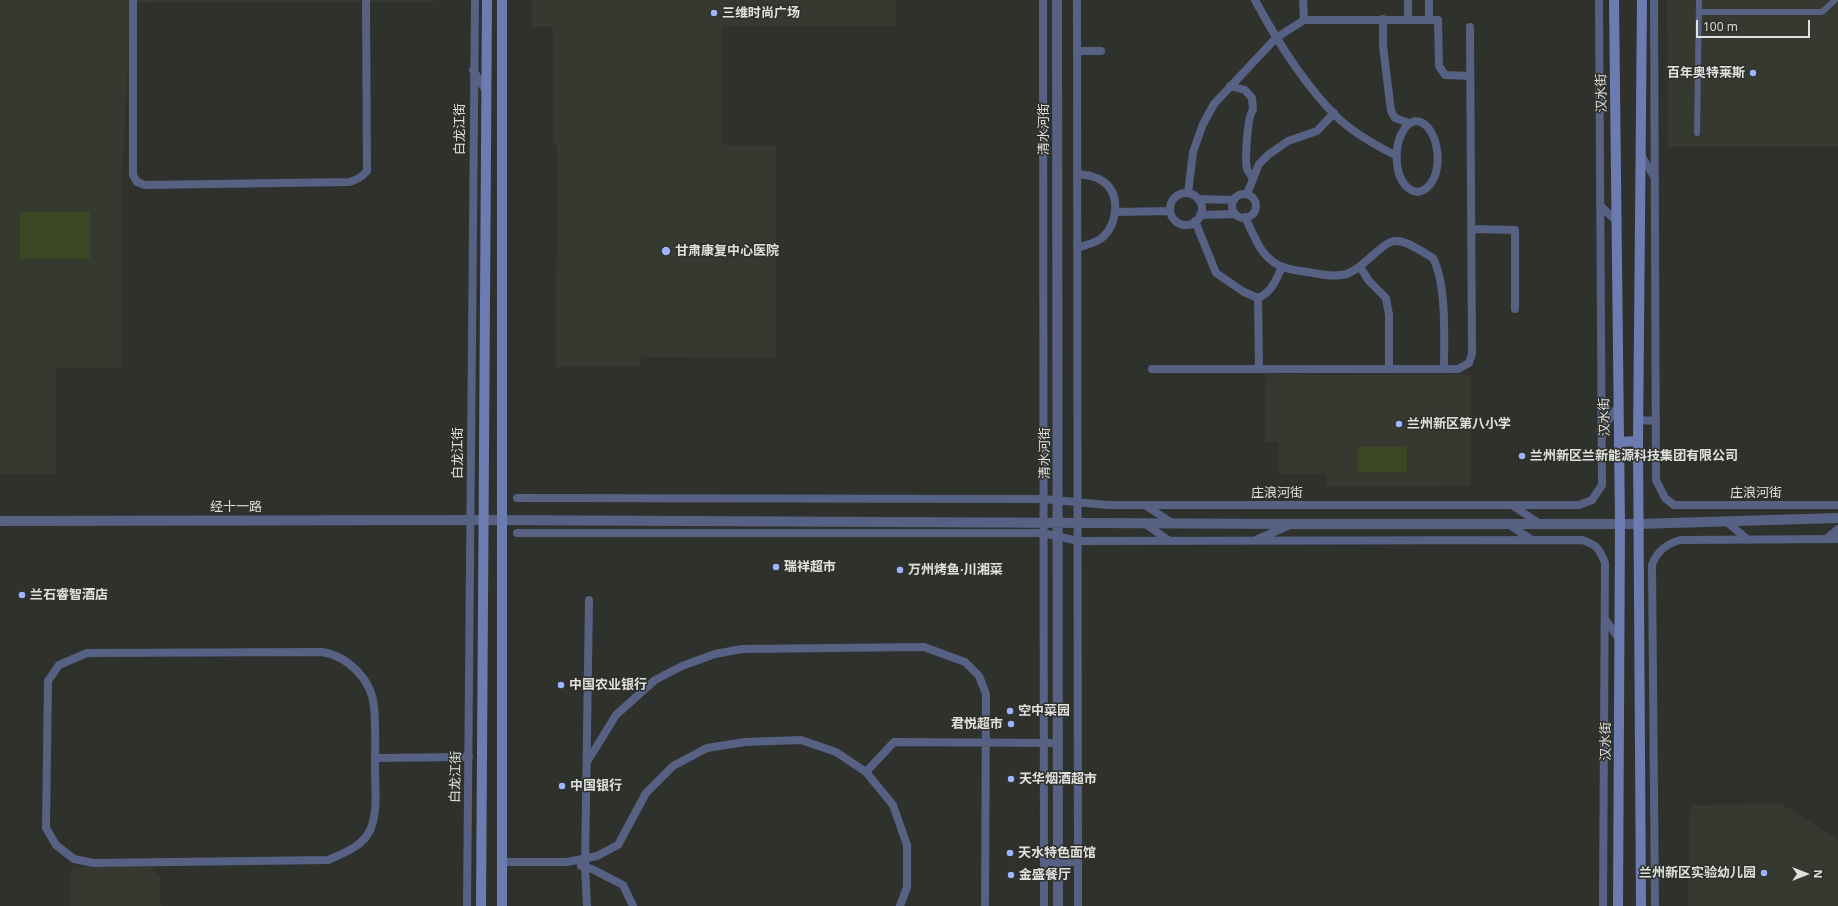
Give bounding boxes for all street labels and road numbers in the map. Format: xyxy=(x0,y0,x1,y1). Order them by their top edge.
street label: 汉水街 xyxy=(1594,73,1610,113)
street label: 白龙江街 xyxy=(452,103,468,155)
street label: 清水河街 xyxy=(1036,103,1052,155)
street label: 汉水街 xyxy=(1597,397,1613,437)
street label: 白龙江街 xyxy=(450,427,466,479)
street label: 清水河街 xyxy=(1037,427,1053,479)
street label: 庄浪河街 xyxy=(1251,485,1303,501)
street label: 庄浪河街 xyxy=(1730,485,1782,501)
street label: 经十一路 xyxy=(210,499,262,515)
street label: 汉水街 xyxy=(1598,722,1614,760)
street label: 白龙江街 xyxy=(448,751,464,803)

